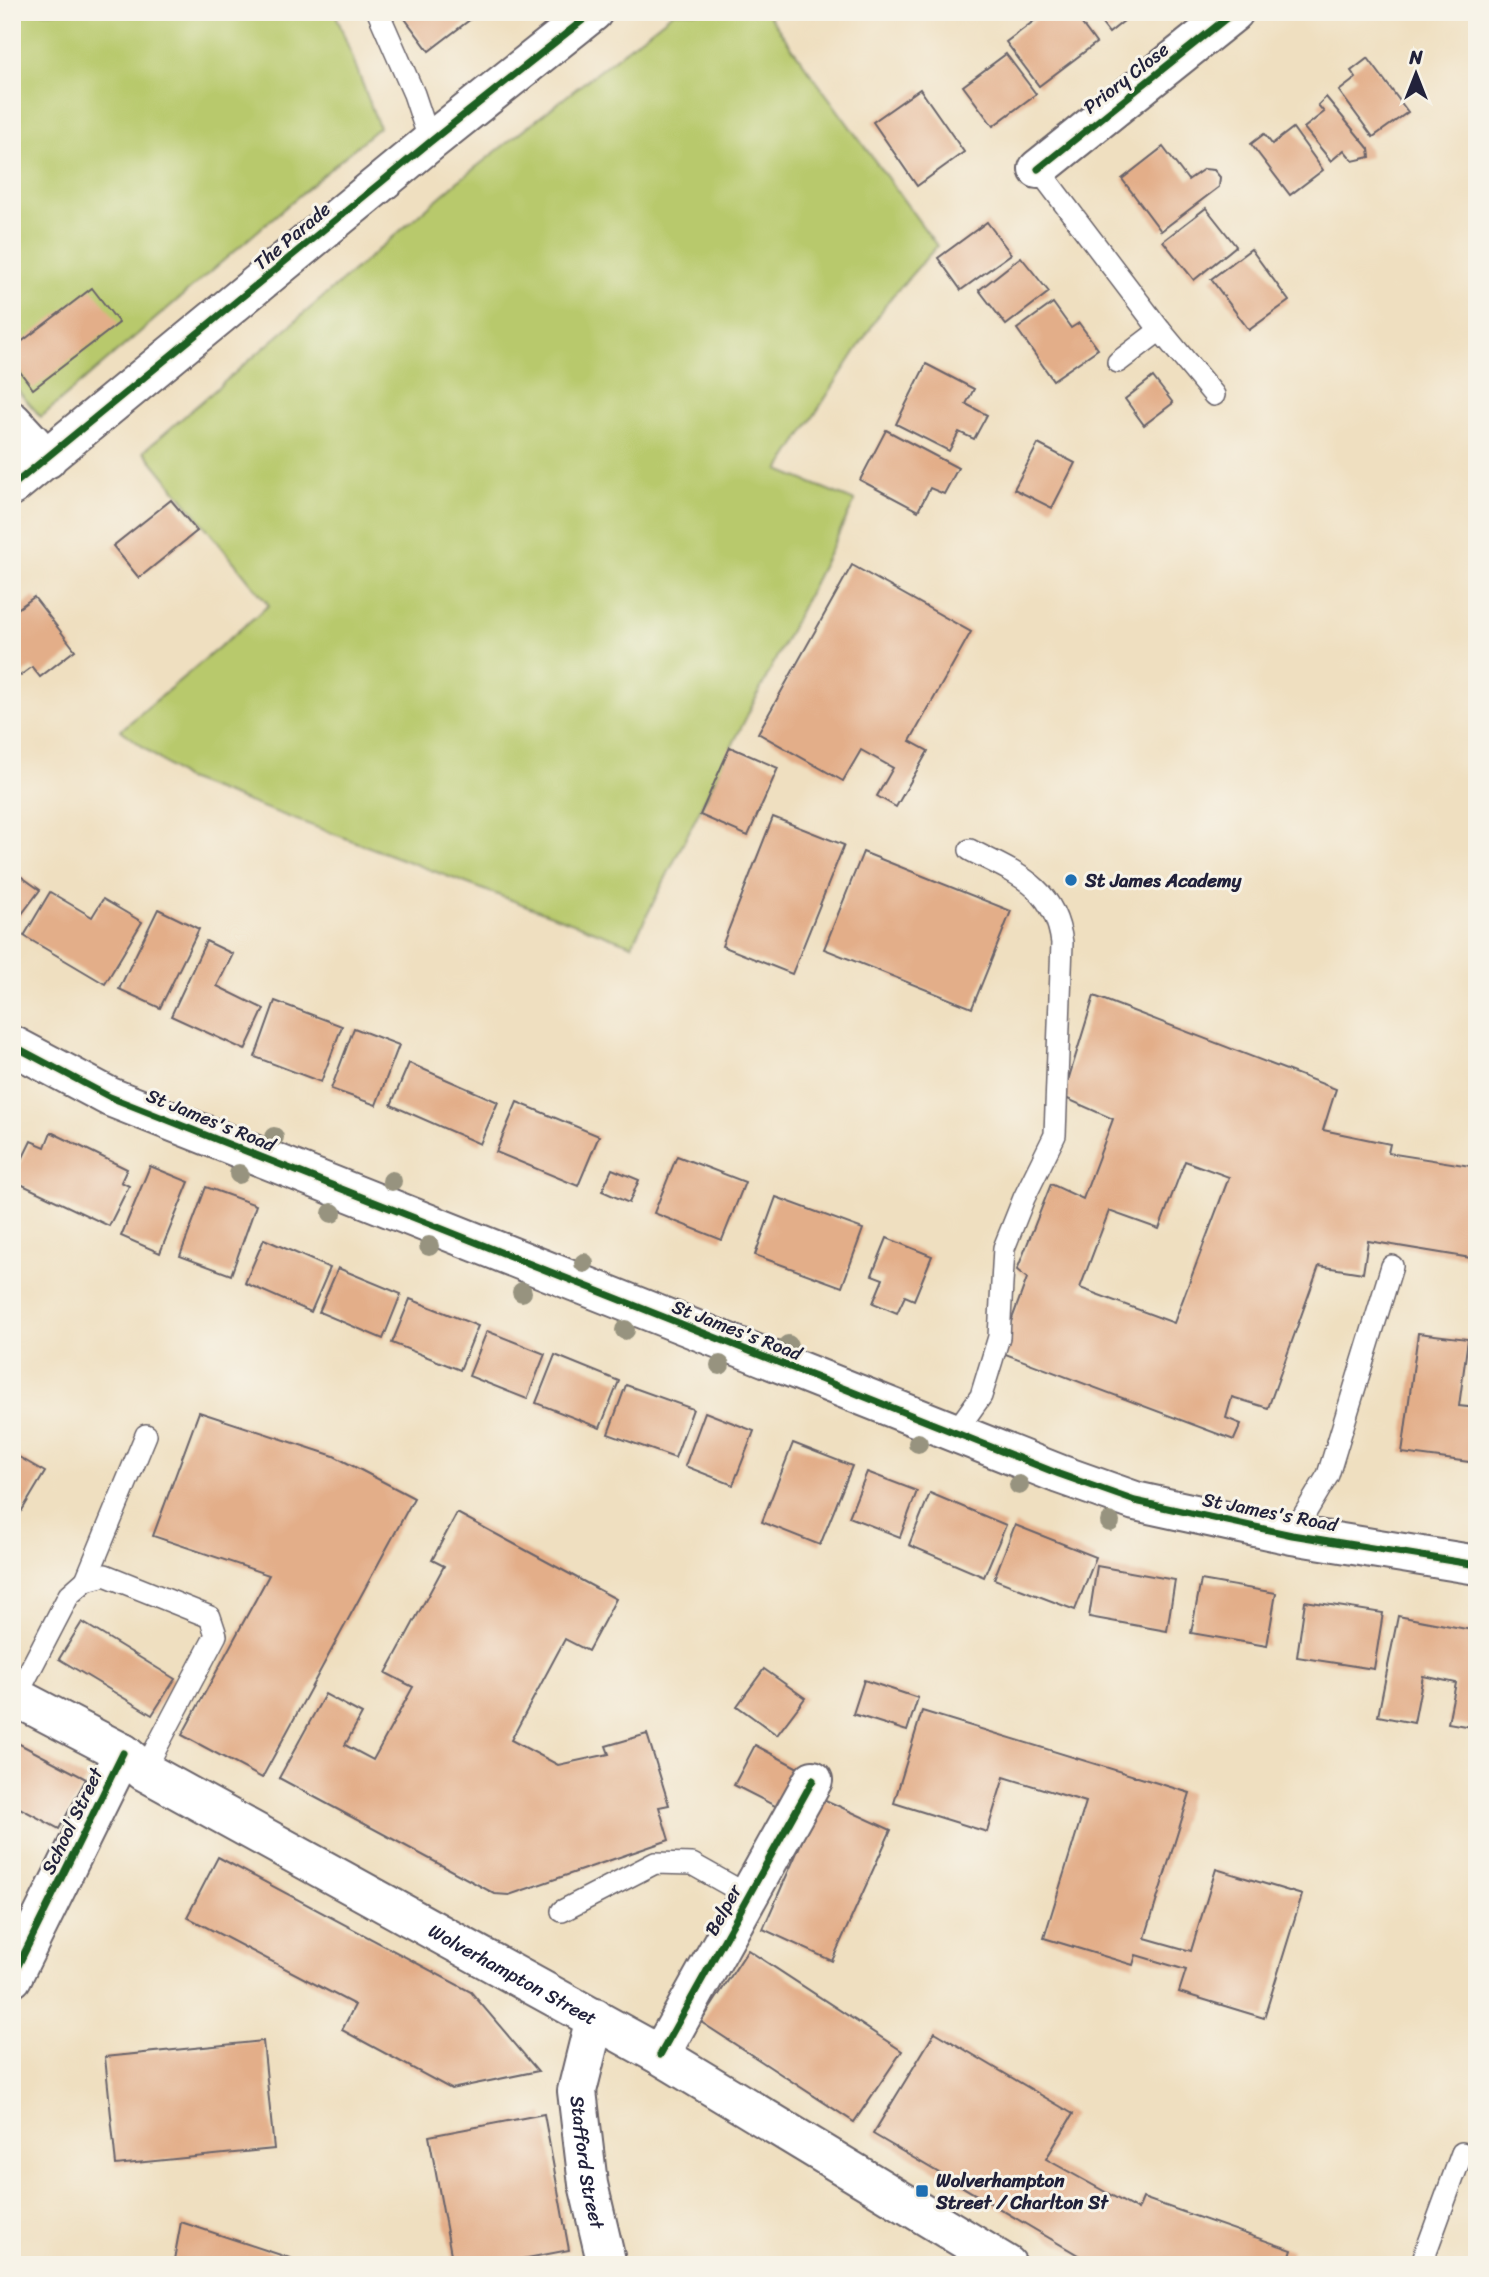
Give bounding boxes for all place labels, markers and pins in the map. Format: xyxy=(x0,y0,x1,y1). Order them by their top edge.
place label: St James Academy xyxy=(1084,864,1243,897)
marker: St James Academy xyxy=(1063,872,1079,888)
place label: Wolverhampton Street / Charlton St xyxy=(935,2164,1109,2219)
marker: Wolverhampton Street / Charlton St xyxy=(914,2183,930,2199)

